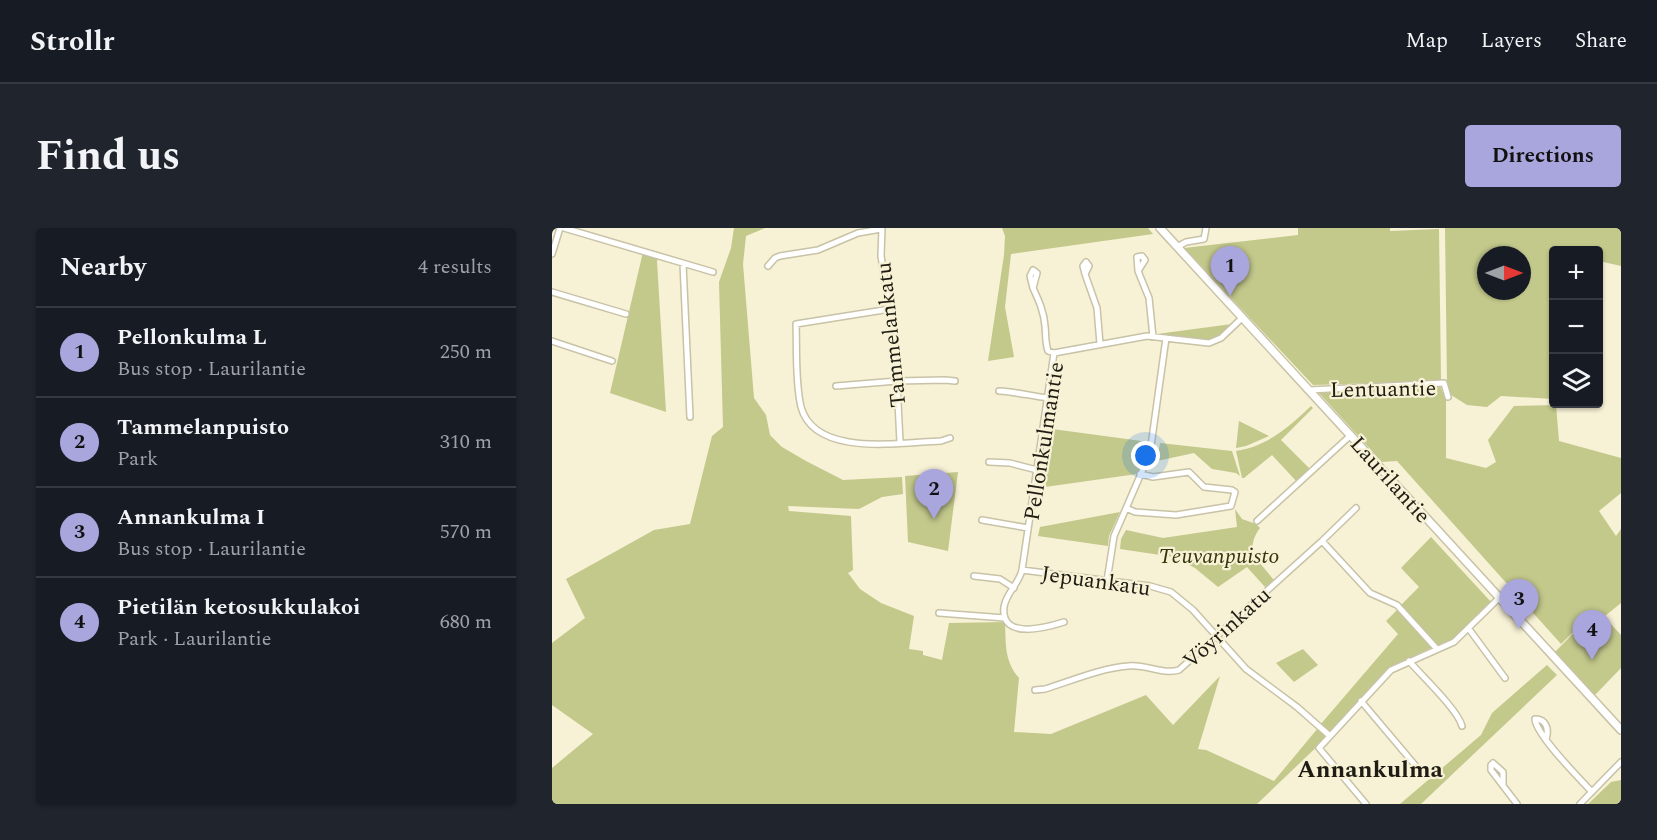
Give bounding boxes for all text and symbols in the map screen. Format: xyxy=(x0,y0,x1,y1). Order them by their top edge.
text: Strollr xyxy=(30,20,114,63)
text: Map xyxy=(1406,25,1448,57)
text: Layers xyxy=(1481,25,1542,57)
text: Share xyxy=(1575,25,1627,57)
text: Find us xyxy=(36,125,180,188)
button: Directions xyxy=(1465,125,1621,187)
north arrow xyxy=(1477,246,1531,300)
map controls xyxy=(1549,246,1603,408)
button: + xyxy=(1549,246,1603,300)
text: Nearby xyxy=(60,247,146,287)
pin: 1 xyxy=(1210,247,1250,296)
text: 4 results xyxy=(418,252,492,282)
street label: Tammelankatu xyxy=(867,260,916,409)
button: − xyxy=(1549,300,1603,354)
text: Pellonkulma L xyxy=(117,321,267,354)
text: 1 xyxy=(74,337,85,367)
text: 250 m xyxy=(440,337,492,367)
text: Bus stop · Laurilantie xyxy=(117,354,306,384)
button: layers xyxy=(1549,354,1603,408)
street label: Pellonkulmantie xyxy=(1016,359,1073,523)
street label: Lentuantie xyxy=(1330,372,1436,407)
text: Tammelanpuisto xyxy=(117,411,289,444)
text: 2 xyxy=(74,427,85,457)
text: 310 m xyxy=(440,427,492,457)
street label: Laurilantie xyxy=(1341,429,1438,531)
your location xyxy=(1131,441,1160,470)
text: Park xyxy=(117,444,158,474)
pin: 2 xyxy=(914,470,953,519)
text: Annankulma I xyxy=(117,501,265,534)
text: 3 xyxy=(74,517,85,547)
text: 570 m xyxy=(440,517,492,547)
text: Bus stop · Laurilantie xyxy=(117,534,306,564)
park label: Teuvanpuisto xyxy=(1159,540,1279,573)
street label: Jepuankatu xyxy=(1039,557,1153,605)
street label: Vöyrinkatu xyxy=(1176,579,1279,677)
pin: 3 xyxy=(1500,580,1538,629)
text: Pietilän ketosukkulakoi xyxy=(117,591,360,624)
text: 4 xyxy=(74,607,85,637)
text: 680 m xyxy=(440,607,492,637)
pin: 4 xyxy=(1572,610,1612,660)
text: Park · Laurilantie xyxy=(117,624,271,654)
district label: Annankulma xyxy=(1297,752,1443,788)

